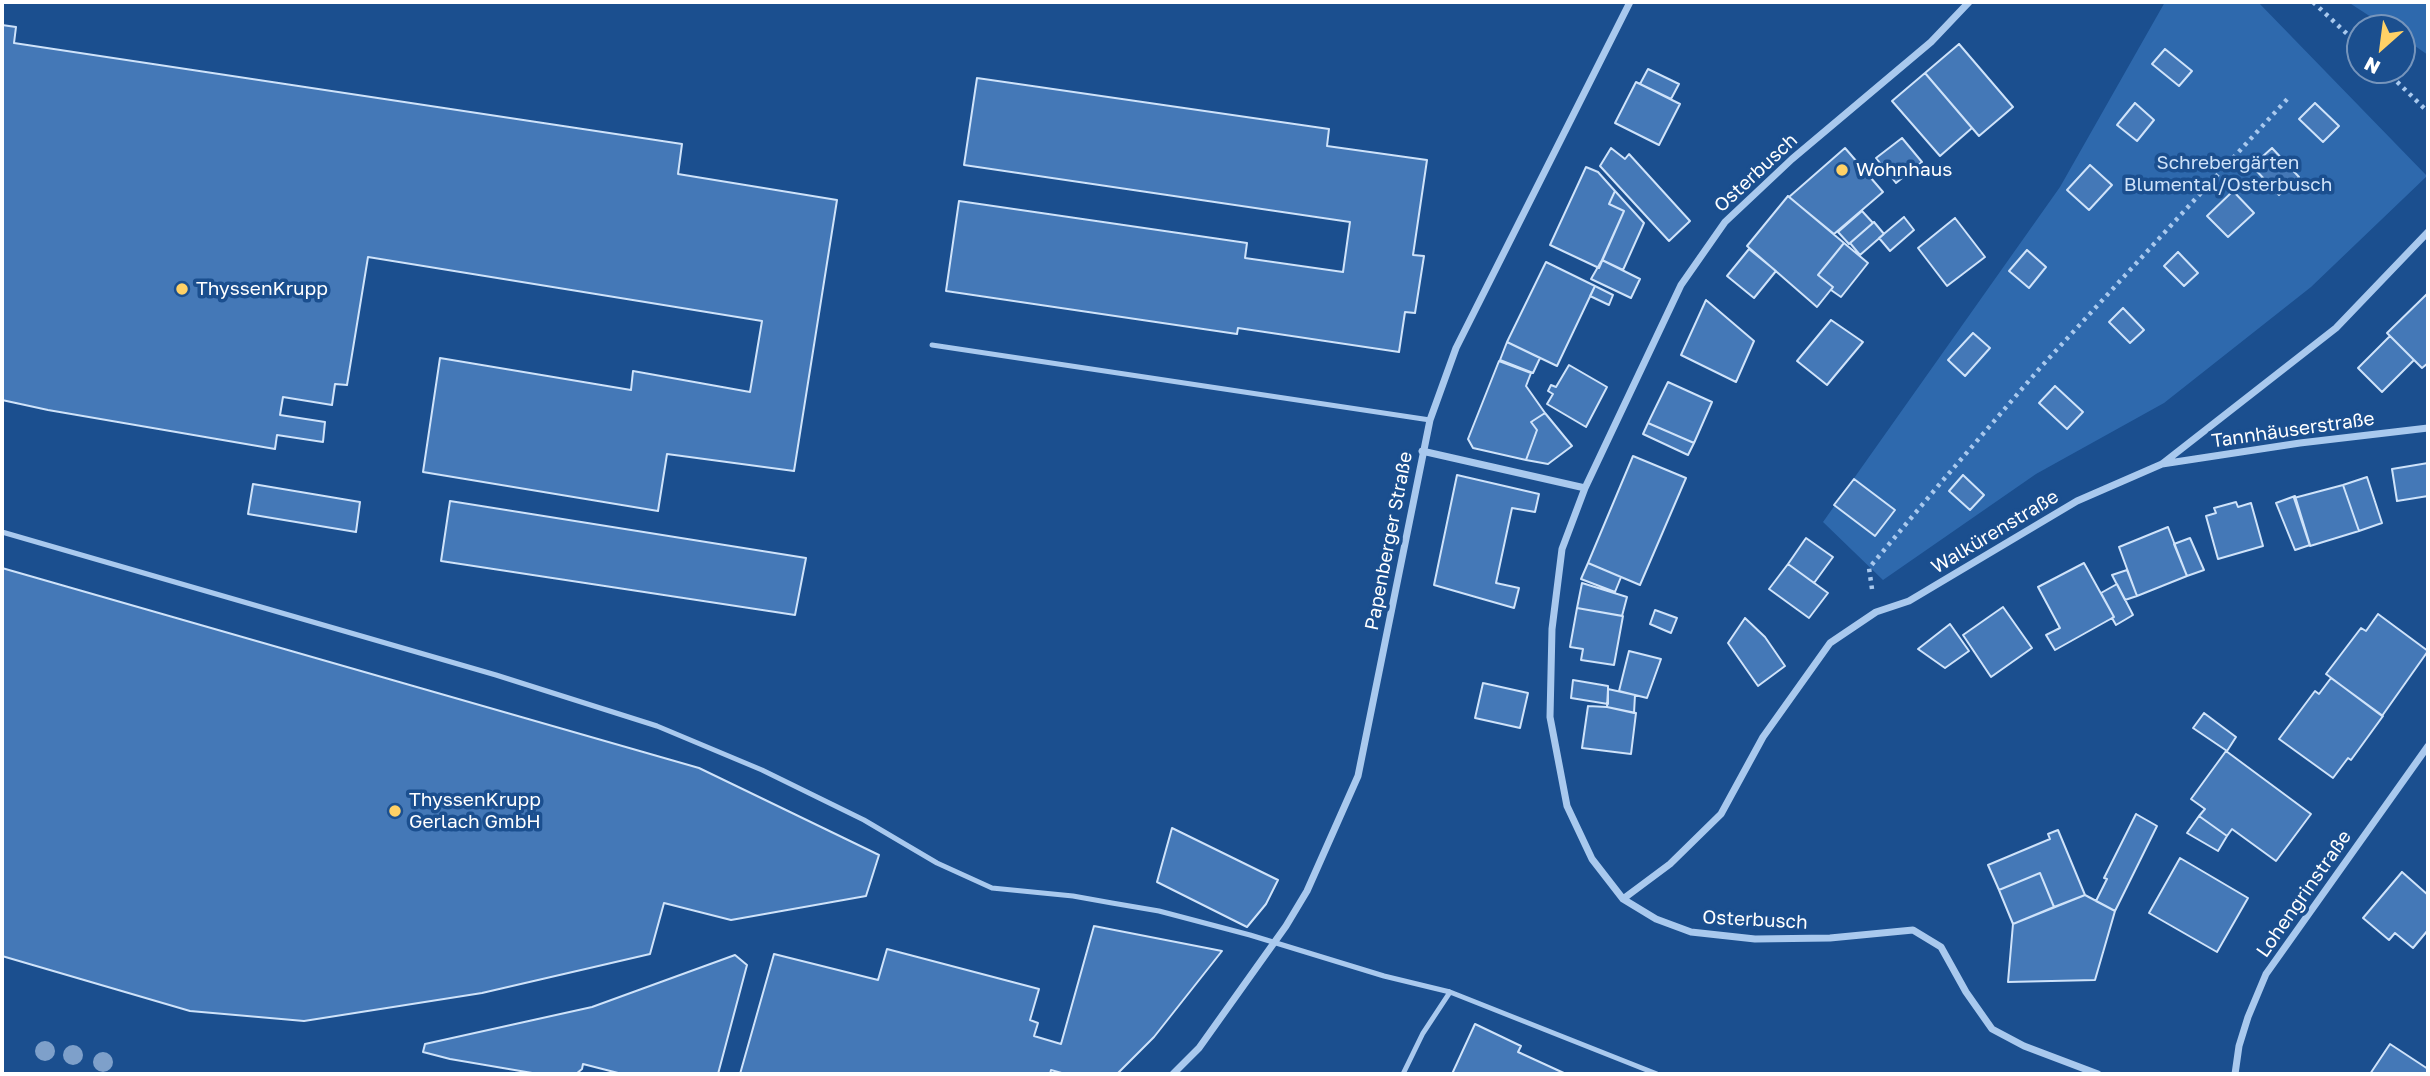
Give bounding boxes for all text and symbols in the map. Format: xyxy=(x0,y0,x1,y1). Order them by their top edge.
north arrow xyxy=(2346,14,2416,84)
text: N xyxy=(2360,53,2384,80)
street label: Osterbusch xyxy=(1710,129,1802,217)
park label: Schrebergärten Blumental/Osterbusch xyxy=(2124,152,2332,196)
place label: Wohnhaus xyxy=(1856,159,1952,181)
marker: Wohnhaus xyxy=(1834,162,1850,178)
place label: ThyssenKrupp xyxy=(196,278,328,300)
marker: ThyssenKrupp xyxy=(174,281,190,297)
street label: Tannhäuserstraße xyxy=(2210,407,2376,453)
street label: Papenberger Straße xyxy=(1360,450,1418,632)
street label: Walkürenstraße xyxy=(1927,485,2063,579)
place label: ThyssenKrupp Gerlach GmbH xyxy=(409,789,541,833)
marker: ThyssenKrupp Gerlach GmbH xyxy=(387,803,403,819)
street label: Lohengrinstraße xyxy=(2252,826,2356,962)
street label: Osterbusch xyxy=(1702,906,1808,934)

